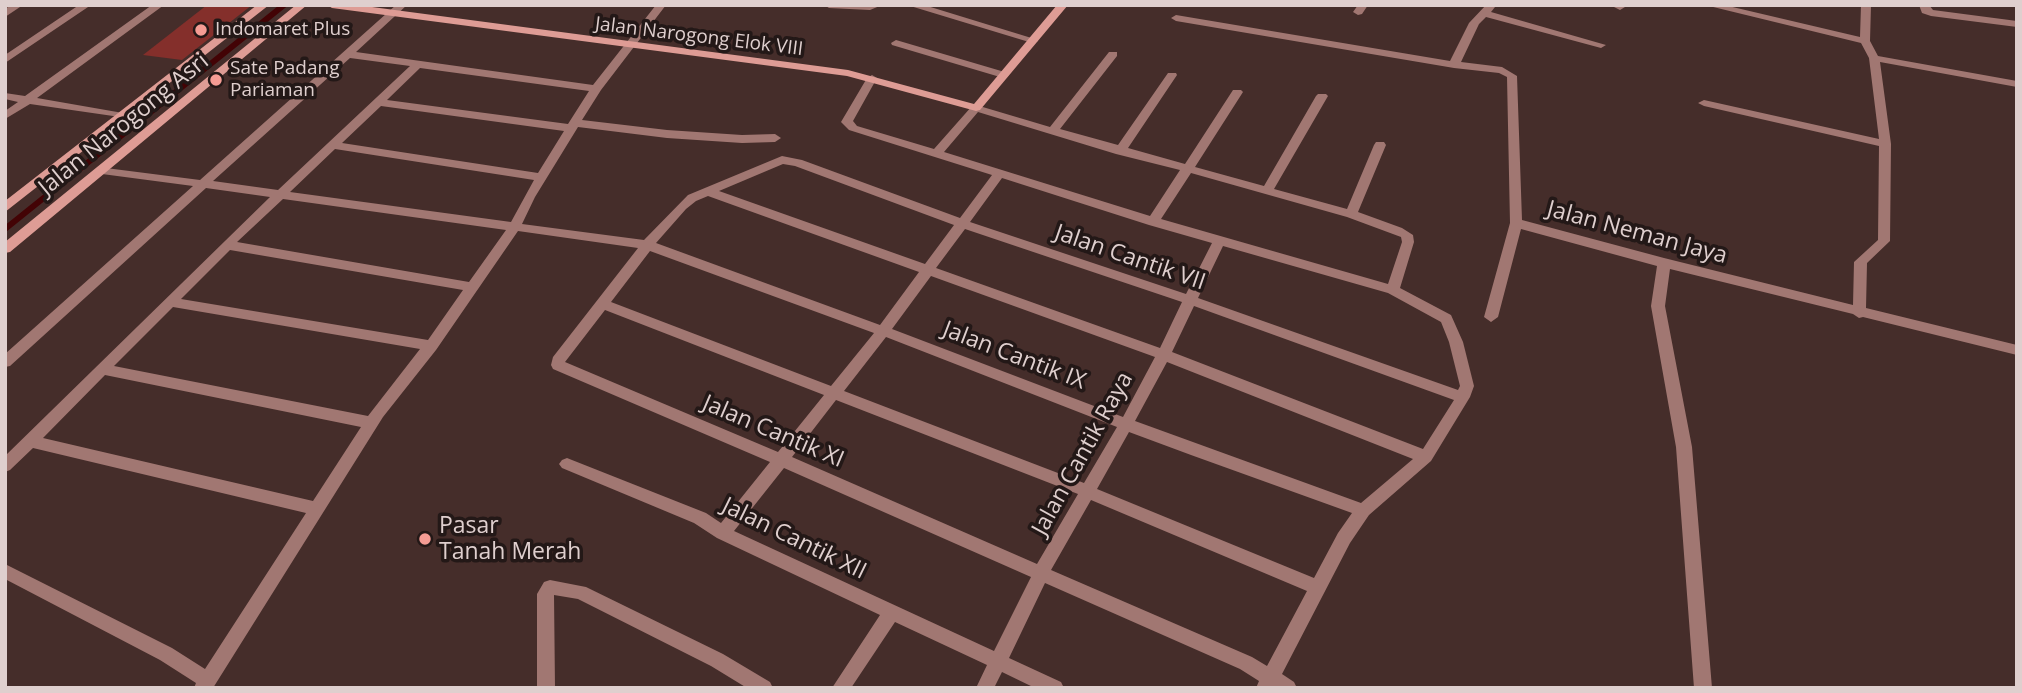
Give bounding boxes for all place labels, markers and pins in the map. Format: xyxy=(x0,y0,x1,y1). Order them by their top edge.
place label: Indomaret Plus xyxy=(215,19,350,41)
marker: Indomaret Plus xyxy=(193,22,209,38)
place label: Sate Padang Pariaman xyxy=(230,58,339,102)
marker: Sate Padang Pariaman xyxy=(208,72,224,88)
place label: Pasar Tanah Merah xyxy=(439,512,581,566)
marker: Pasar Tanah Merah xyxy=(417,531,433,547)

